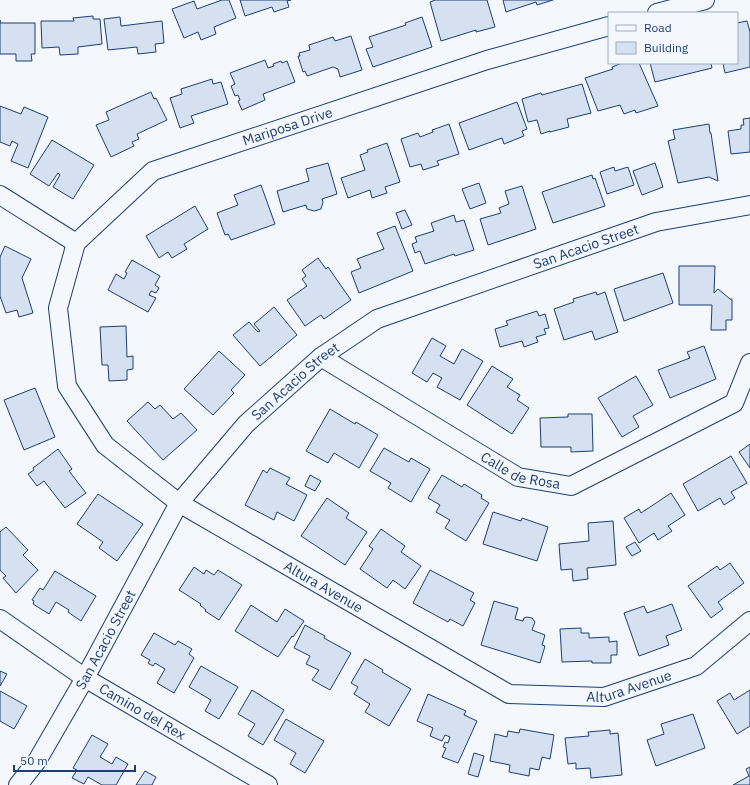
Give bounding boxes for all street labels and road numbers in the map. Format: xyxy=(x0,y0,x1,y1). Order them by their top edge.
street label: Mariposa Drive xyxy=(240,103,335,150)
street label: San Acacio Street xyxy=(531,220,641,273)
street label: San Acacio Street xyxy=(247,338,343,424)
street label: Calle de Rosa xyxy=(477,447,562,493)
street label: Altura Avenue xyxy=(281,557,366,617)
street label: San Acacio Street xyxy=(71,587,140,693)
street label: Altura Avenue xyxy=(586,666,674,706)
street label: Camino del Rex xyxy=(96,679,189,744)

